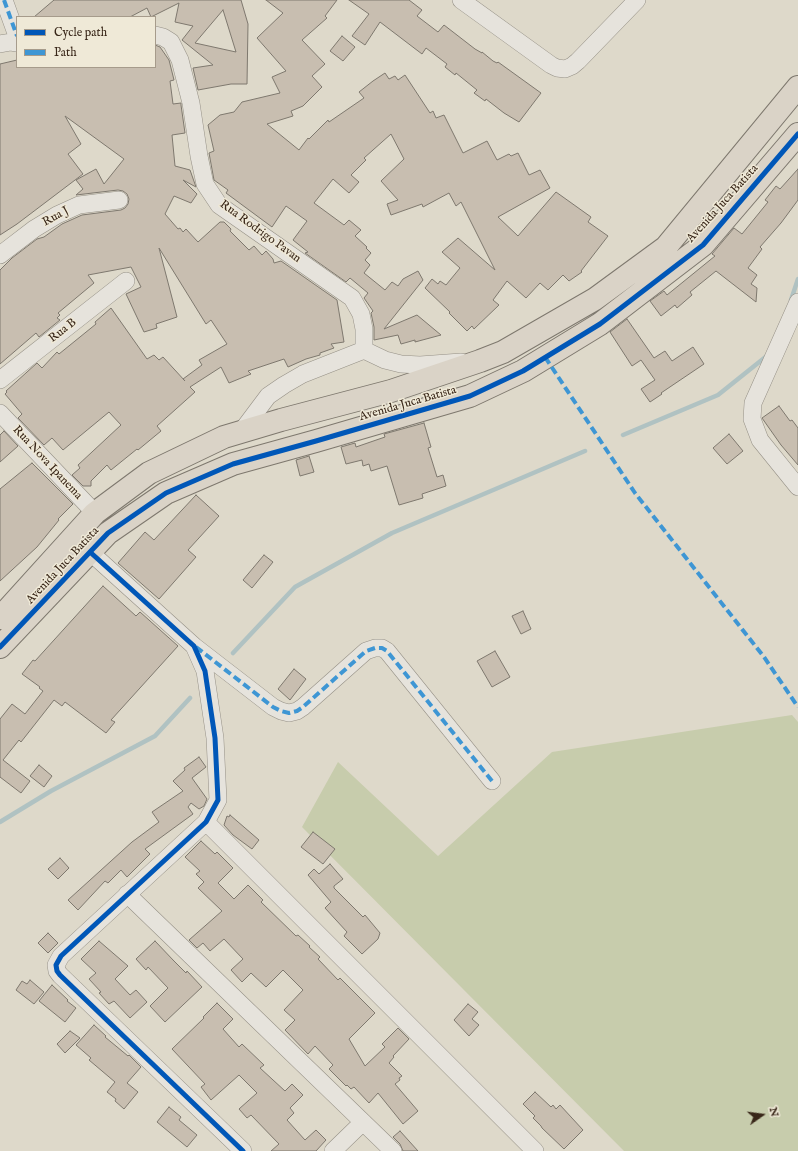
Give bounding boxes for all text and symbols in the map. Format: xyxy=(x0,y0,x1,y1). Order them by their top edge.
legend xyxy=(16,16,156,68)
text: Cycle path xyxy=(54,25,107,40)
text: Path xyxy=(54,45,77,60)
street label: Avenida Juca Batista xyxy=(684,162,762,246)
street label: Rua Rodrigo Pavan xyxy=(217,198,303,266)
street label: Rua J xyxy=(40,204,72,230)
street label: Rua B xyxy=(46,316,80,346)
street label: Avenida Juca Batista xyxy=(358,383,458,425)
street label: Rua Nova Ipanema xyxy=(9,423,85,503)
street label: Avenida Juca Batista xyxy=(24,524,102,608)
north arrow xyxy=(742,1095,782,1135)
text: N xyxy=(766,1106,782,1118)

